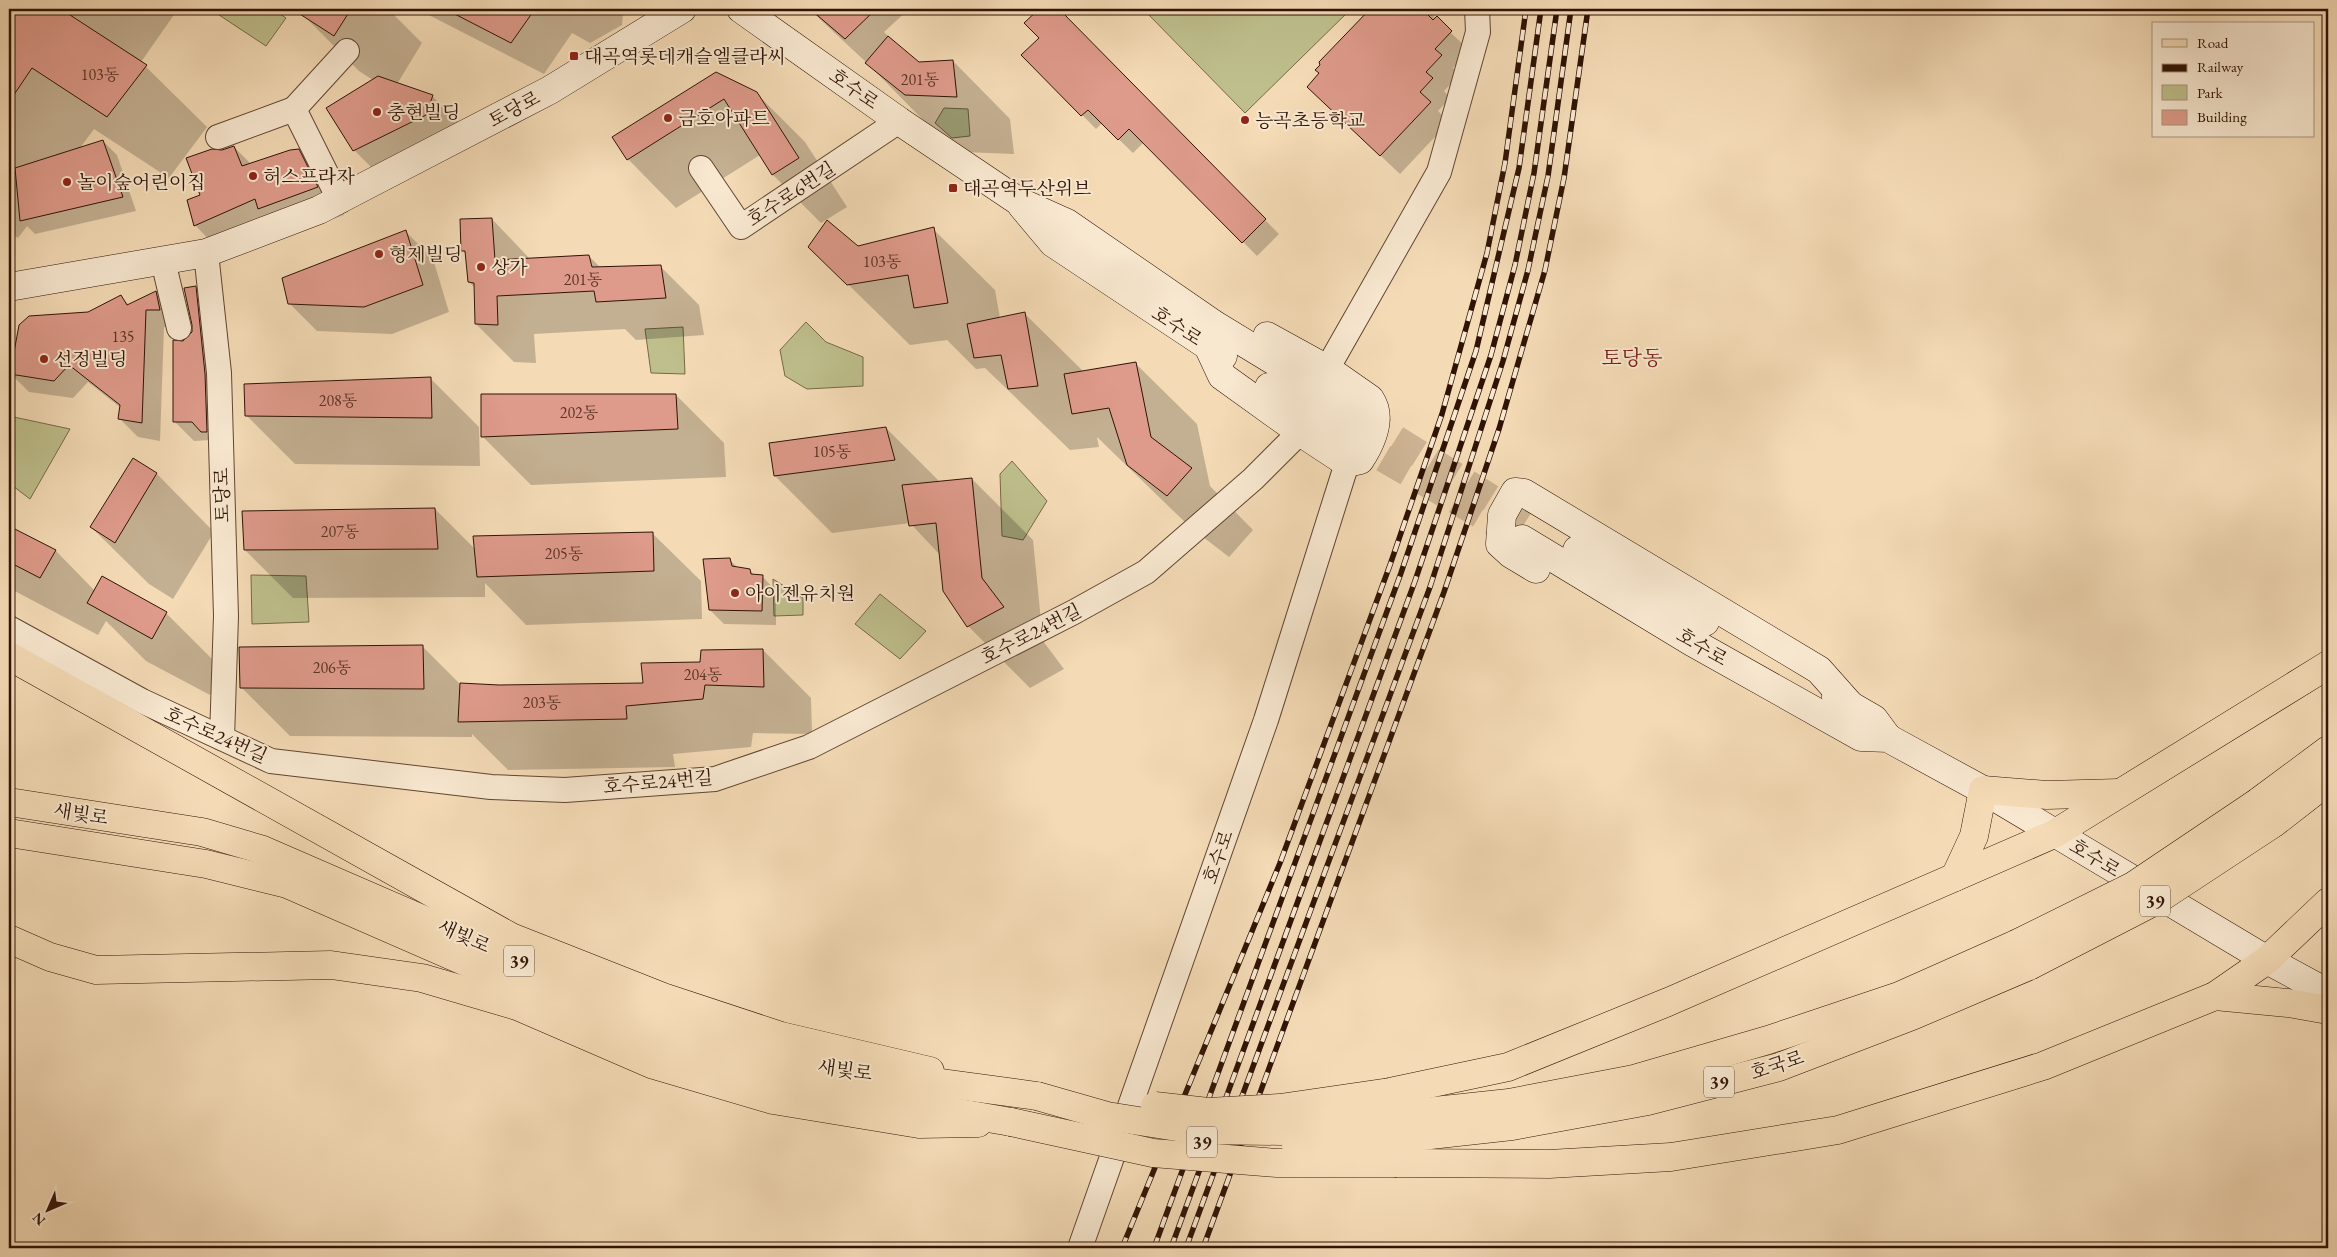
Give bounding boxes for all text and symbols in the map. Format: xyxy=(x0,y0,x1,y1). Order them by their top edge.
legend xyxy=(2152,22,2314,138)
text: Road xyxy=(2197,33,2229,52)
place label: 대곡역롯데캐슬엘클라씨 xyxy=(584,44,786,69)
marker: 대곡역롯데캐슬엘클라씨 xyxy=(568,50,580,62)
text: Railway xyxy=(2197,57,2244,76)
street label: 호수로 xyxy=(824,63,884,115)
house number: 103동 xyxy=(81,64,120,85)
house number: 201동 xyxy=(901,69,940,90)
text: Park xyxy=(2197,83,2224,102)
street label: 토당로 xyxy=(484,85,544,133)
place label: 충현빌딩 xyxy=(387,100,460,125)
marker: 충현빌딩 xyxy=(371,106,383,118)
place label: 금호아파트 xyxy=(678,106,770,131)
text: Building xyxy=(2197,107,2247,126)
place label: 능곡초등학교 xyxy=(1255,108,1365,133)
marker: 금호아파트 xyxy=(662,112,674,124)
marker: 능곡초등학교 xyxy=(1239,114,1251,126)
street label: 호수로6번길 xyxy=(742,156,840,232)
place label: 허스프라자 xyxy=(263,164,355,189)
place label: 놀이숲어린이집 xyxy=(77,170,205,195)
marker: 허스프라자 xyxy=(247,170,259,182)
marker: 놀이숲어린이집 xyxy=(61,176,73,188)
place label: 대곡역두산위브 xyxy=(963,176,1091,201)
marker: 대곡역두산위브 xyxy=(947,182,959,194)
place label: 형제빌딩 xyxy=(389,242,462,267)
marker: 형제빌딩 xyxy=(373,248,385,260)
house number: 103동 xyxy=(863,251,902,272)
place label: 상가 xyxy=(491,255,528,280)
marker: 상가 xyxy=(475,261,487,273)
house number: 201동 xyxy=(564,269,603,290)
street label: 호수로 xyxy=(1147,301,1207,351)
house number: 135 xyxy=(111,326,135,347)
district label: 토당동 xyxy=(1602,344,1662,371)
place label: 선정빌딩 xyxy=(54,347,127,372)
marker: 선정빌딩 xyxy=(38,353,50,365)
house number: 208동 xyxy=(319,390,358,411)
house number: 202동 xyxy=(560,402,599,423)
house number: 105동 xyxy=(813,441,852,462)
street label: 토당로 xyxy=(209,467,235,523)
house number: 207동 xyxy=(321,521,360,542)
house number: 205동 xyxy=(545,543,584,564)
place label: 아이젠유치원 xyxy=(745,581,855,606)
marker: 아이젠유치원 xyxy=(729,587,741,599)
street label: 호수로24번길 xyxy=(976,598,1086,670)
street label: 호수로 xyxy=(1672,622,1732,672)
house number: 206동 xyxy=(313,657,352,678)
house number: 204동 xyxy=(684,664,723,685)
house number: 203동 xyxy=(523,692,562,713)
street label: 호수로24번길 xyxy=(161,701,271,769)
street label: 호수로24번길 xyxy=(602,765,714,799)
street label: 새빛로 xyxy=(52,797,110,831)
street label: 호수로 xyxy=(1197,827,1239,887)
street label: 호수로 xyxy=(2065,833,2125,883)
road number: 39 xyxy=(2140,886,2170,916)
street label: 새빛로 xyxy=(434,913,494,959)
road number: 39 xyxy=(504,946,534,976)
street label: 호국로 xyxy=(1747,1045,1807,1085)
street label: 새빛로 xyxy=(816,1054,874,1086)
road number: 39 xyxy=(1704,1066,1734,1098)
road number: 39 xyxy=(1187,1126,1217,1158)
north arrow xyxy=(22,1184,72,1234)
text: N xyxy=(28,1208,49,1230)

